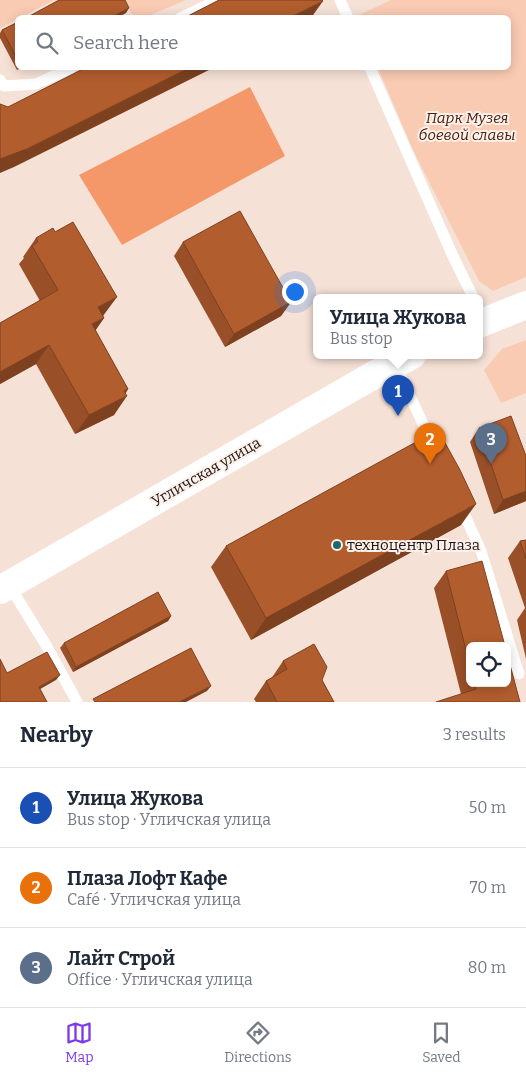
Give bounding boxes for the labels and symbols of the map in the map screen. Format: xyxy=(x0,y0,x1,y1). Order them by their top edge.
park label: Парк Музея боевой славы xyxy=(418,109,516,144)
your location xyxy=(282,279,308,305)
pin: 1 xyxy=(382,375,414,416)
pin: 2 xyxy=(414,423,446,464)
pin: 3 xyxy=(475,423,507,464)
street label: Угличская улица xyxy=(148,433,264,511)
place label: техноцентр Плаза xyxy=(347,536,480,554)
marker: техноцентр Плаза xyxy=(331,539,343,551)

